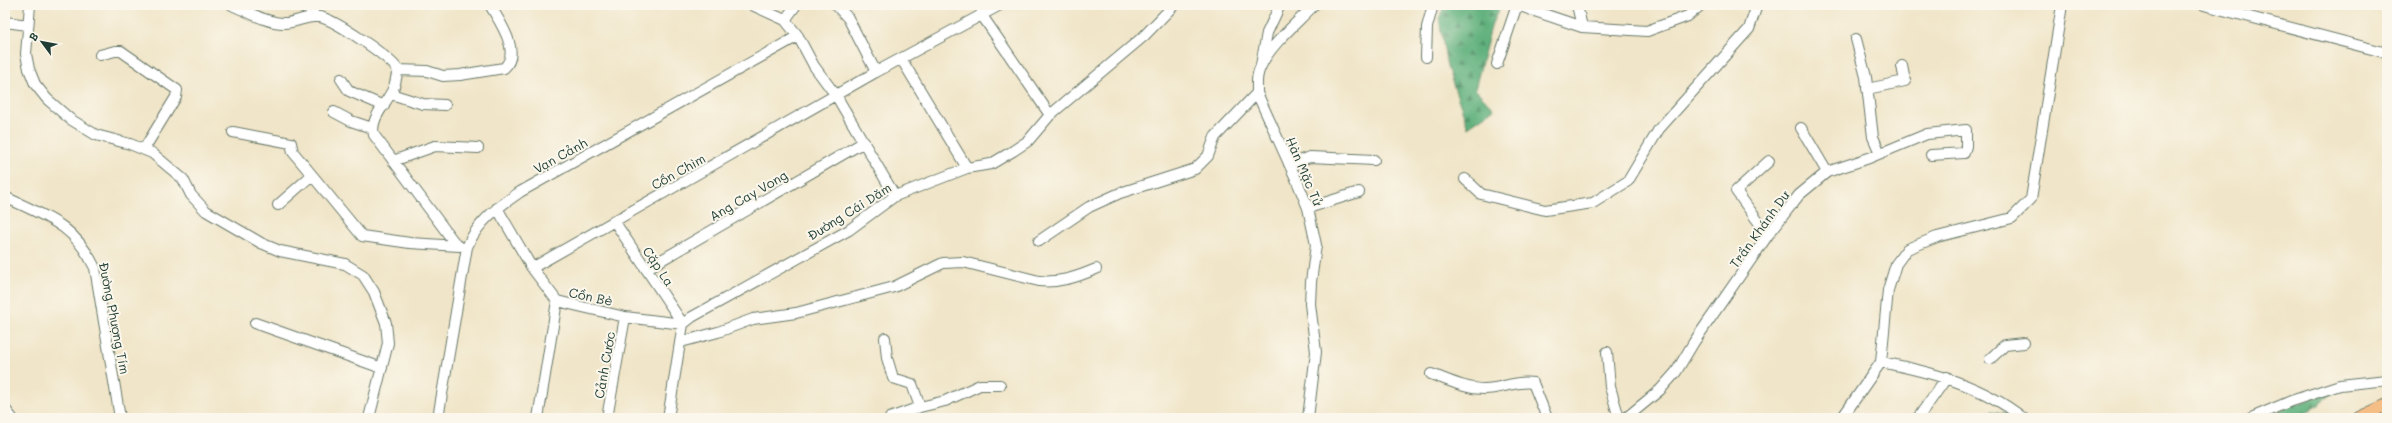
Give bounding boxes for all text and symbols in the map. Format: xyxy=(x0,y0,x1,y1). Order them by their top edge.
north arrow xyxy=(22,22,62,62)
text: B xyxy=(25,29,41,44)
street label: Vạn Cảnh xyxy=(530,133,590,177)
street label: Hàn Mặc Tử xyxy=(1283,134,1327,209)
street label: Cồn Chìm xyxy=(648,149,708,193)
street label: Ang Cay Vong xyxy=(706,166,790,224)
street label: Đường Cái Dăm xyxy=(804,178,894,244)
street label: Trần Khánh Dư xyxy=(1725,186,1793,271)
street label: Cặp La xyxy=(640,243,678,289)
street label: Đường Phượng Tím xyxy=(96,261,134,375)
street label: Cồn Bè xyxy=(567,283,615,309)
street label: Cảnh Cước xyxy=(590,330,618,400)

